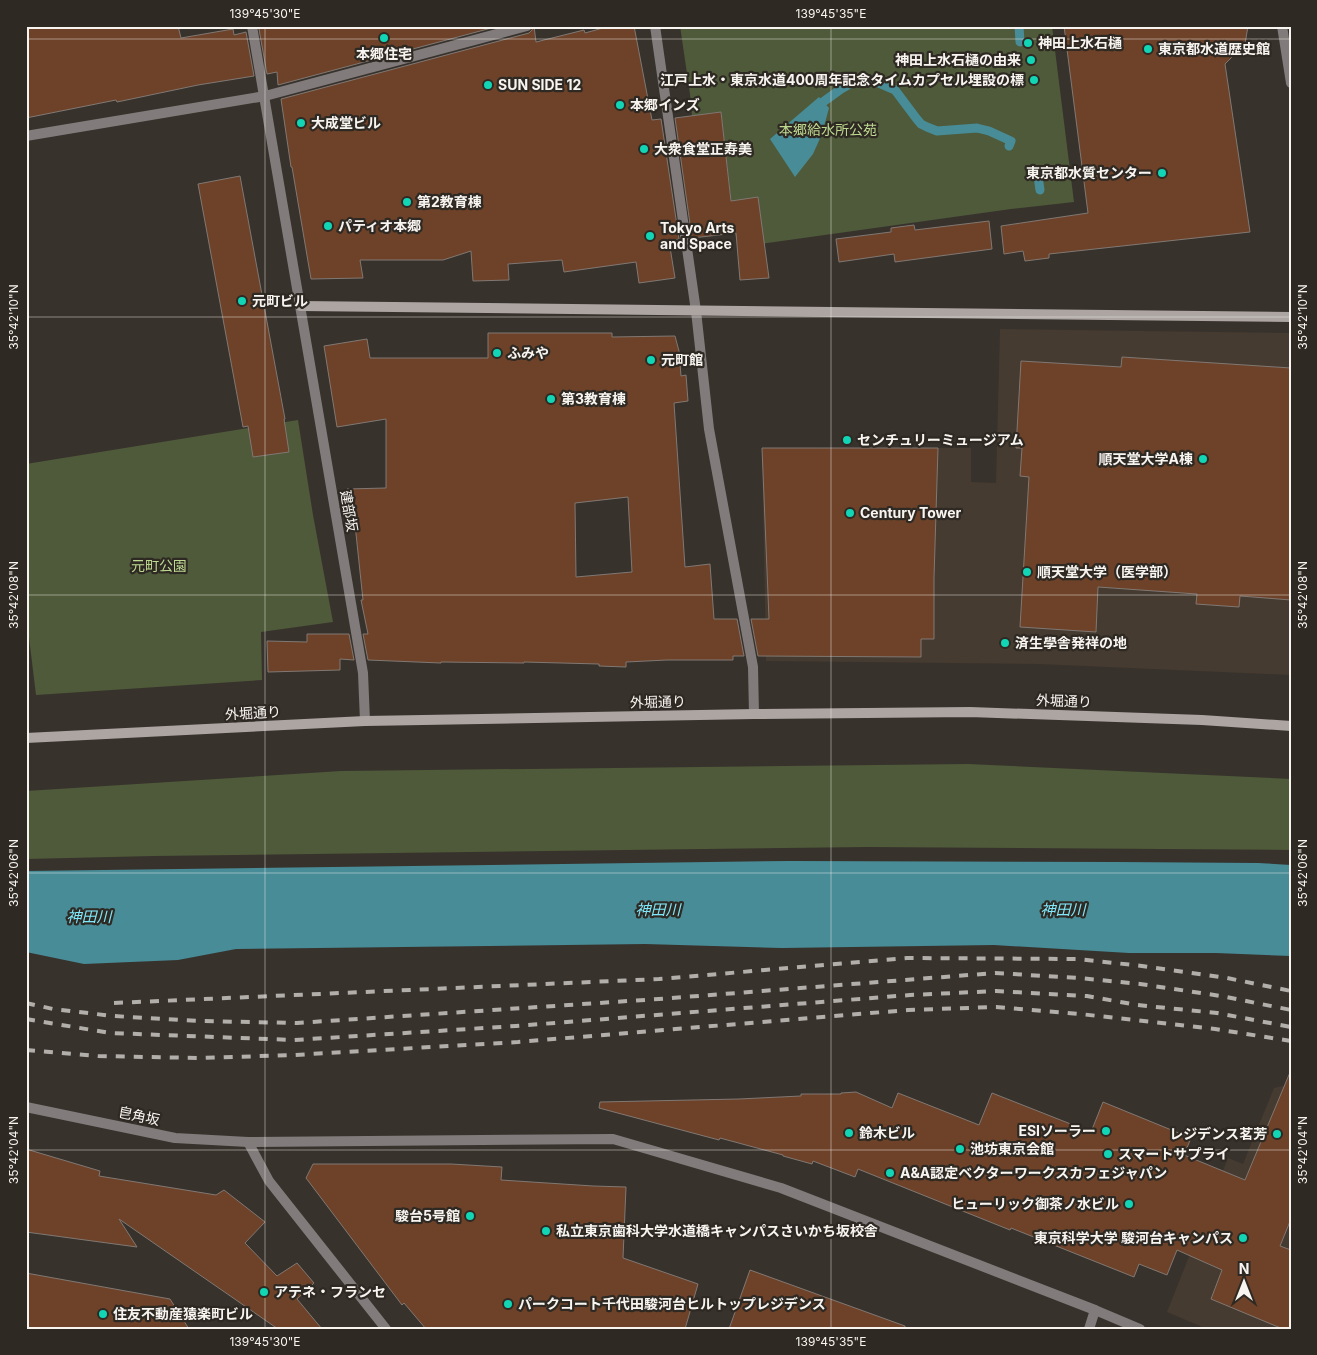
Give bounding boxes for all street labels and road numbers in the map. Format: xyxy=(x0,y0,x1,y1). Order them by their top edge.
street label: 建部坂 xyxy=(337,489,362,533)
street label: 外堀通り xyxy=(1036,691,1092,710)
street label: 外堀通り xyxy=(630,693,686,710)
street label: 外堀通り xyxy=(225,703,281,722)
street label: 皀角坂 xyxy=(117,1103,161,1128)

